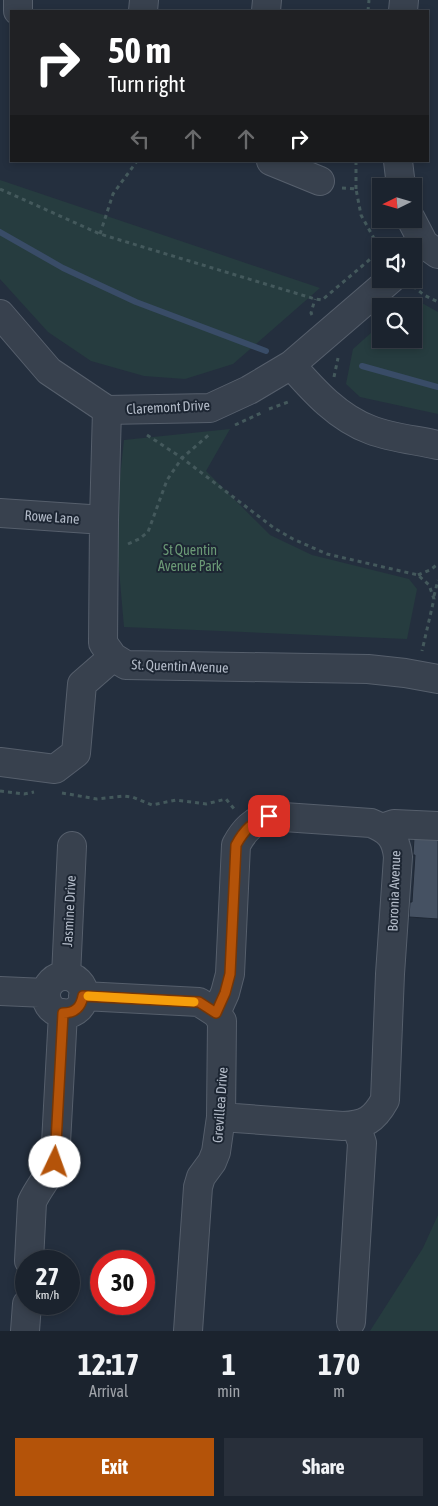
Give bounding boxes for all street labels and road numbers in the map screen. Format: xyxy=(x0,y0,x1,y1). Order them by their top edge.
street label: Claremont Drive xyxy=(126,397,210,417)
street label: Rowe Lane xyxy=(24,507,80,527)
street label: St. Quentin Avenue xyxy=(131,656,229,676)
street label: Boronia Avenue xyxy=(385,850,403,932)
street label: Jasmine Drive xyxy=(59,875,79,947)
street label: Grevillea Drive xyxy=(209,1067,231,1143)

